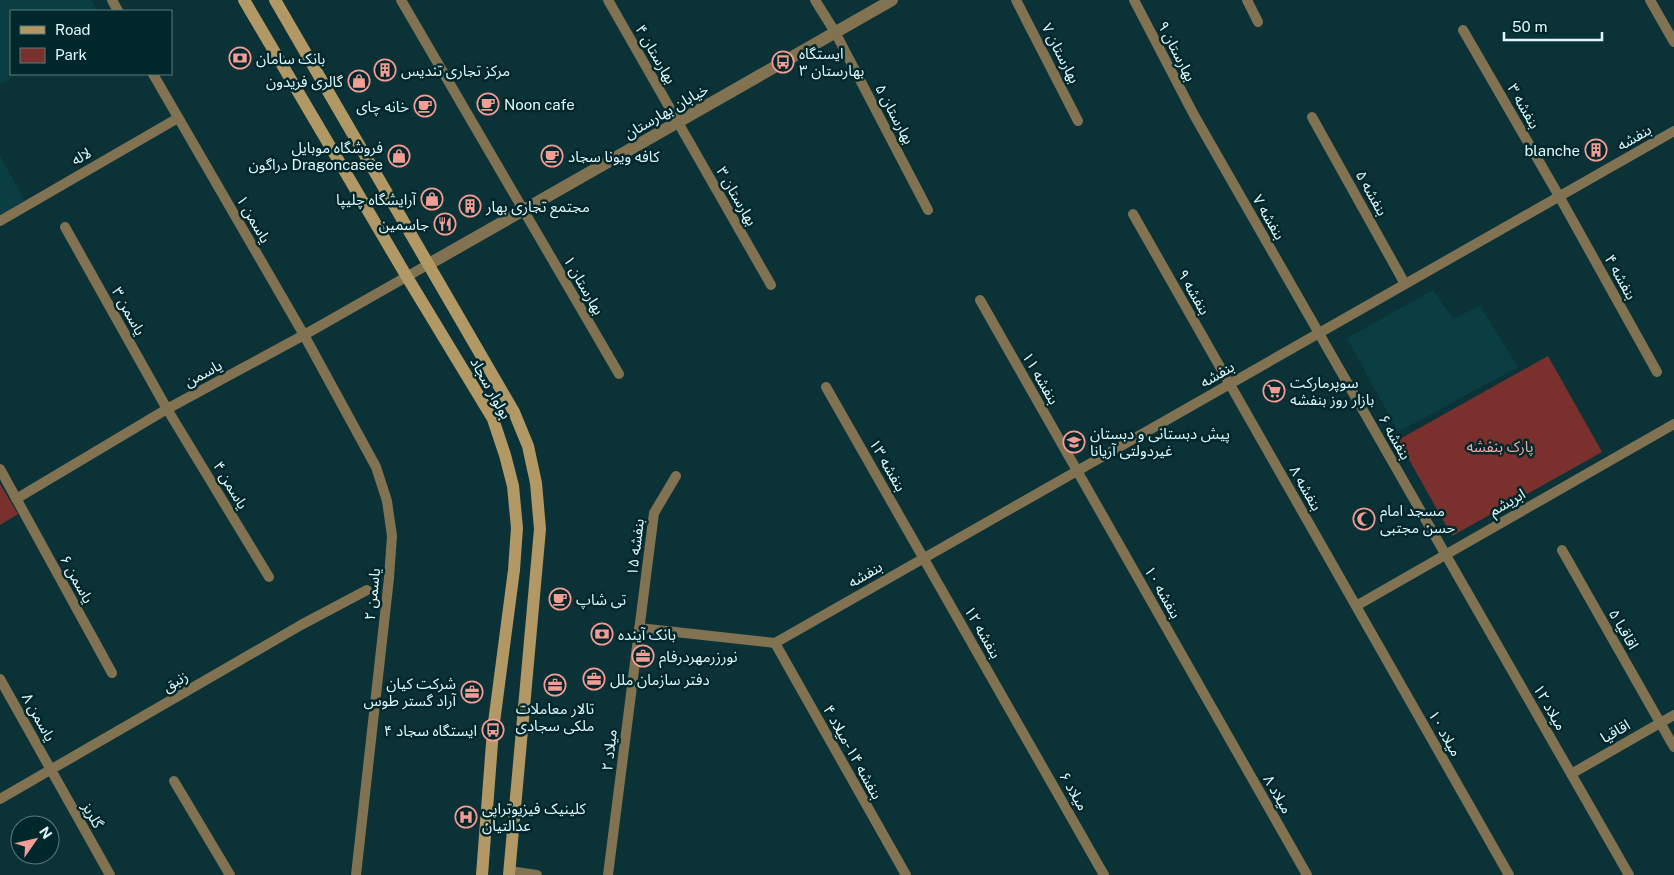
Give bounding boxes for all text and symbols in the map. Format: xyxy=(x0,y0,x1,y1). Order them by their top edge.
legend xyxy=(10,10,172,75)
scale bar xyxy=(1504,10,1602,42)
street label: بهارستان ۹ xyxy=(1154,18,1199,84)
text: 50 m xyxy=(1512,18,1547,35)
street label: بهارستان ۷ xyxy=(1038,20,1083,86)
text: Road xyxy=(55,21,91,38)
street label: بهارستان ۴ xyxy=(631,21,680,87)
place label: ایستگاه بهارستان ۳ xyxy=(799,45,864,80)
text: Park xyxy=(55,46,87,63)
bank icon: بانک سامان xyxy=(228,46,252,70)
place label: بانک سامان xyxy=(256,50,325,68)
bus stop icon: ایستگاه بهارستان ۳ xyxy=(771,50,795,74)
building icon: مرکز تجاری تندیس xyxy=(373,58,397,82)
place label: مرکز تجاری تندیس xyxy=(401,62,510,80)
shop icon: گالری فریدون xyxy=(347,69,371,93)
place label: گالری فریدون xyxy=(266,73,344,91)
street label: خیابان بهارستان xyxy=(621,80,712,143)
street label: بهارستان ۵ xyxy=(871,81,918,147)
street label: بنفشه ۳ xyxy=(1504,81,1544,131)
cafe icon: Noon cafe xyxy=(476,92,500,116)
cafe icon: خانه چای xyxy=(413,94,437,118)
place label: Noon cafe xyxy=(504,96,575,113)
place label: خانه چای xyxy=(356,98,409,117)
street label: بنفشه xyxy=(1614,120,1654,154)
building icon: blanche xyxy=(1584,138,1608,162)
place label: فروشگاه موبايل دراگون Dragoncasee xyxy=(249,139,383,174)
place label: blanche xyxy=(1524,142,1580,159)
street label: لاله xyxy=(68,144,94,168)
shop icon: فروشگاه موبايل دراگون Dragoncasee xyxy=(387,144,411,168)
cafe icon: کافه ویونا سجاد xyxy=(540,144,564,168)
place label: کافه ویونا سجاد xyxy=(568,148,660,166)
street label: بهارستان ۳ xyxy=(712,163,761,229)
street label: بنفشه ۵ xyxy=(1353,167,1391,219)
shop icon: آرایشگاه چلیپا xyxy=(420,187,444,211)
place label: آرایشگاه چلیپا xyxy=(336,191,417,210)
street label: یاسمن ۱ xyxy=(233,192,274,246)
street label: بنفشه ۷ xyxy=(1249,192,1289,242)
building icon: مجتمع تجاری بهار xyxy=(458,194,482,218)
place label: مجتمع تجاری بهار xyxy=(485,198,590,219)
restaurant icon: جاسمین xyxy=(433,212,457,236)
place label: جاسمین xyxy=(379,216,429,234)
street label: بنفشه ۴ xyxy=(1602,251,1640,303)
street label: بهارستان ۱ xyxy=(559,252,608,318)
street label: بنفشه ۹ xyxy=(1174,267,1214,317)
street label: یاسمن ۳ xyxy=(108,284,149,339)
street label: بنفشه ۱۱ xyxy=(1019,349,1063,407)
street label: بولوار سجاد xyxy=(466,354,515,422)
street label: یاسمن xyxy=(181,356,225,391)
street label: بنفشه xyxy=(1197,357,1237,391)
place label: سوپرمارکت بازار روز بنفشه xyxy=(1290,374,1374,409)
supermarket icon: سوپرمارکت بازار روز بنفشه xyxy=(1262,379,1286,403)
street label: بنفشه ۶ xyxy=(1375,412,1415,462)
place label: پیش دبستانی و دبستان غیردولتی آریانا xyxy=(1090,425,1230,460)
school or university icon: پیش دبستانی و دبستان غیردولتی آریانا xyxy=(1062,430,1086,454)
street label: بنفشه ۱۳ xyxy=(866,436,910,494)
park label: پارک بنفشه xyxy=(1466,438,1534,457)
street label: یاسمن ۴ xyxy=(209,458,252,512)
street label: بنفشه ۸ xyxy=(1286,463,1326,513)
street label: ابریشم xyxy=(1486,485,1530,522)
place label: مسجد امام حسن مجتبی xyxy=(1380,502,1456,537)
mosque icon: مسجد امام حسن مجتبی xyxy=(1352,507,1376,531)
street label: بنفشه ۱۵ xyxy=(623,517,647,577)
street label: یاسمن ۶ xyxy=(56,552,97,607)
street label: بنفشه xyxy=(845,557,885,591)
street label: بنفشه ۱۰ xyxy=(1141,563,1185,621)
street label: یاسمن ۲ xyxy=(361,567,384,621)
cafe icon: تی شاپ xyxy=(548,587,572,611)
place label: تی شاپ xyxy=(576,591,626,610)
street label: بنفشه ۱۲ xyxy=(961,603,1005,661)
street label: اقاقیا ۵ xyxy=(1606,606,1642,652)
bank icon: بانک آینده xyxy=(590,622,614,646)
place label: بانک آینده xyxy=(618,626,676,643)
office icon: نورزرمهردرفام xyxy=(631,644,655,668)
place label: نورزرمهردرفام xyxy=(659,648,738,668)
street label: زنبق xyxy=(159,667,192,697)
office icon: دفتر سازمان ملل xyxy=(582,667,606,691)
place label: دفتر سازمان ملل xyxy=(610,671,710,689)
office icon: تالار معاملات ملکی سجادی xyxy=(543,673,567,697)
place label: شرکت کیان آراد گستر طوس xyxy=(363,675,457,710)
office icon: شرکت کیان آراد گستر طوس xyxy=(460,680,484,704)
street label: میلاد ۱۲ xyxy=(1530,681,1570,733)
street label: یاسمن ۸ xyxy=(18,690,59,745)
place label: تالار معاملات ملکی سجادی xyxy=(516,700,594,735)
street label: بنفشه ۱۴-میلاد ۴ xyxy=(820,702,886,802)
street label: میلاد ۱۰ xyxy=(1425,707,1465,759)
street label: اقاقیا xyxy=(1597,716,1633,746)
bus stop icon: ایستگاه سجاد ۴ xyxy=(481,718,505,742)
place label: ایستگاه سجاد ۴ xyxy=(384,722,477,739)
street label: میلاد ۲ xyxy=(598,728,620,772)
street label: میلاد ۶ xyxy=(1056,769,1092,813)
street label: میلاد ۸ xyxy=(1260,772,1296,816)
street label: گلریز xyxy=(78,798,107,832)
place label: کلینیک فیزیوتراپی عدالتیان xyxy=(482,800,587,835)
hospital icon: کلینیک فیزیوتراپی عدالتیان xyxy=(454,805,478,829)
north arrow xyxy=(10,815,60,865)
text: N xyxy=(36,824,55,842)

